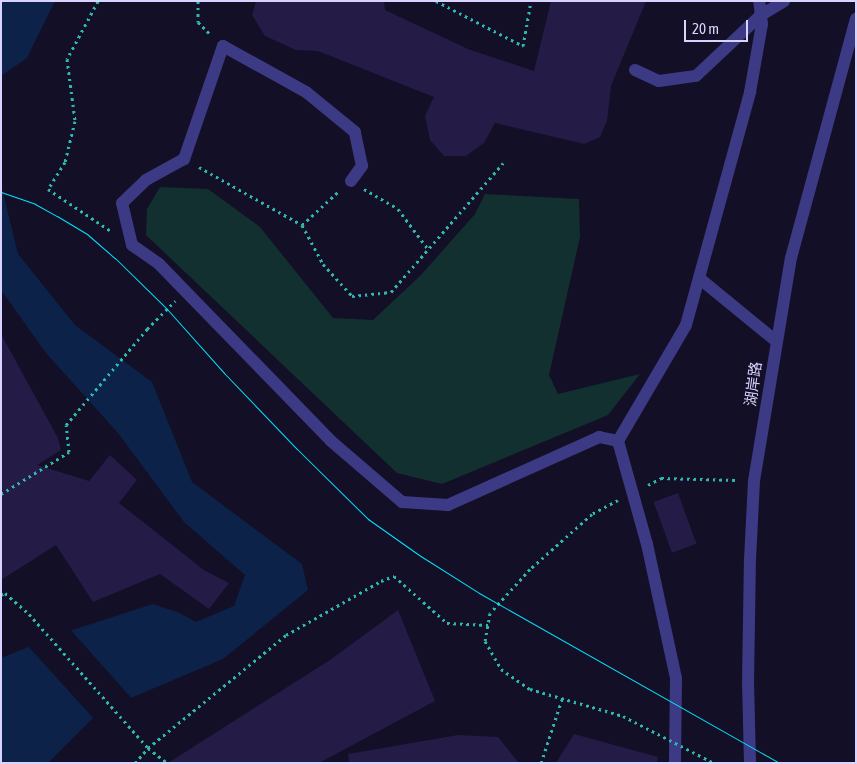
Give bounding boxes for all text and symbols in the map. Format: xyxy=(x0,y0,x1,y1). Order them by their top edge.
scale bar xyxy=(687,10,751,42)
text: 20 m xyxy=(692,20,719,37)
street label: 湖岸路 xyxy=(741,360,765,408)

